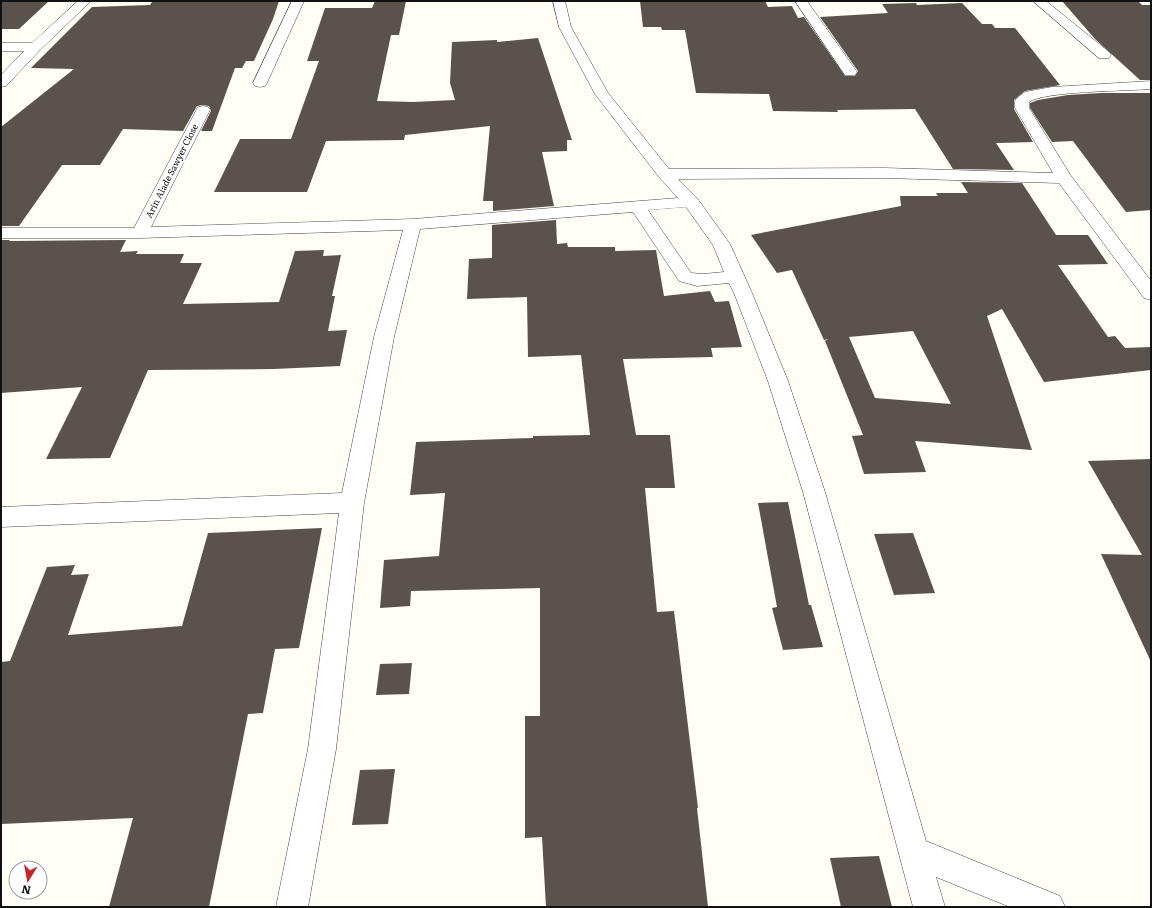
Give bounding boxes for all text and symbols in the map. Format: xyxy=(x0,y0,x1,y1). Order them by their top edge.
street label: Arin Alade Sawyer Close xyxy=(141,121,201,220)
north arrow xyxy=(8,860,48,900)
text: N xyxy=(20,882,32,900)

